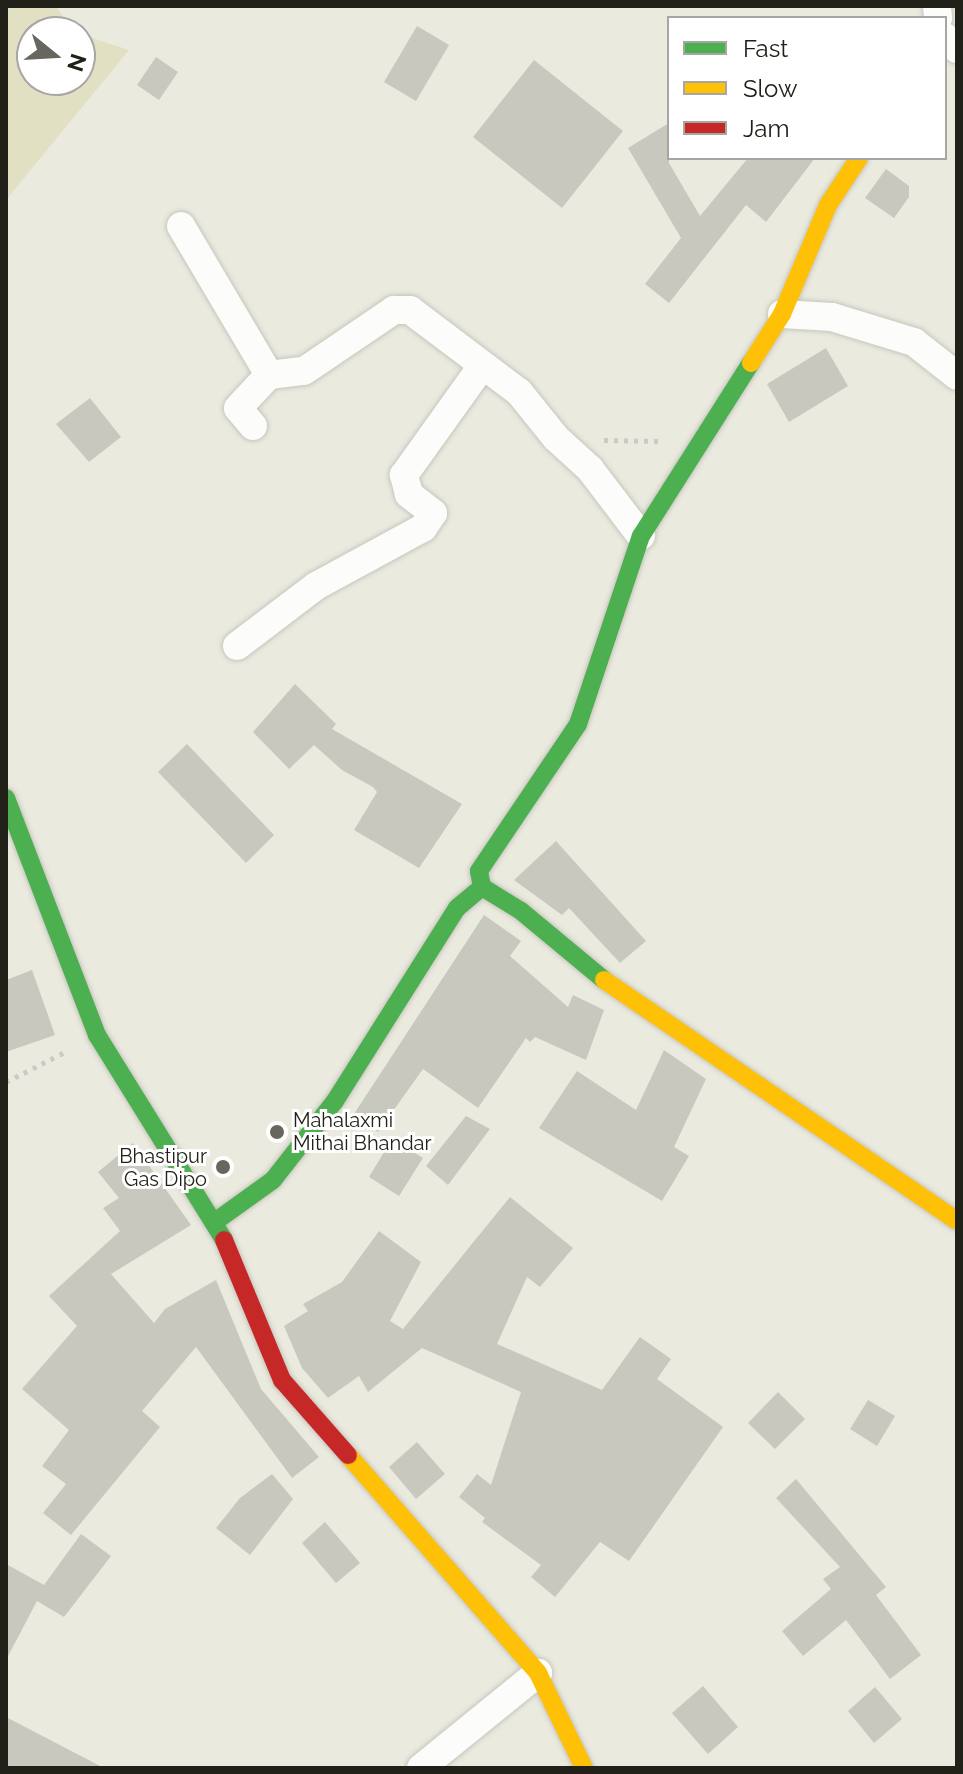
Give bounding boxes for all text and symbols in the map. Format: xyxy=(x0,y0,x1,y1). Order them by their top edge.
north arrow xyxy=(16,16,96,96)
legend xyxy=(667,16,947,160)
text: Fast xyxy=(743,34,788,63)
text: N xyxy=(62,51,92,75)
text: Slow xyxy=(743,74,797,103)
text: Jam xyxy=(743,114,789,143)
place label: Mahalaxmi Mithai Bhandar xyxy=(293,1108,432,1155)
marker: Mahalaxmi Mithai Bhandar xyxy=(268,1123,286,1141)
place label: Bhastipur Gas Dipo xyxy=(119,1144,207,1191)
marker: Bhastipur Gas Dipo xyxy=(214,1158,232,1176)

